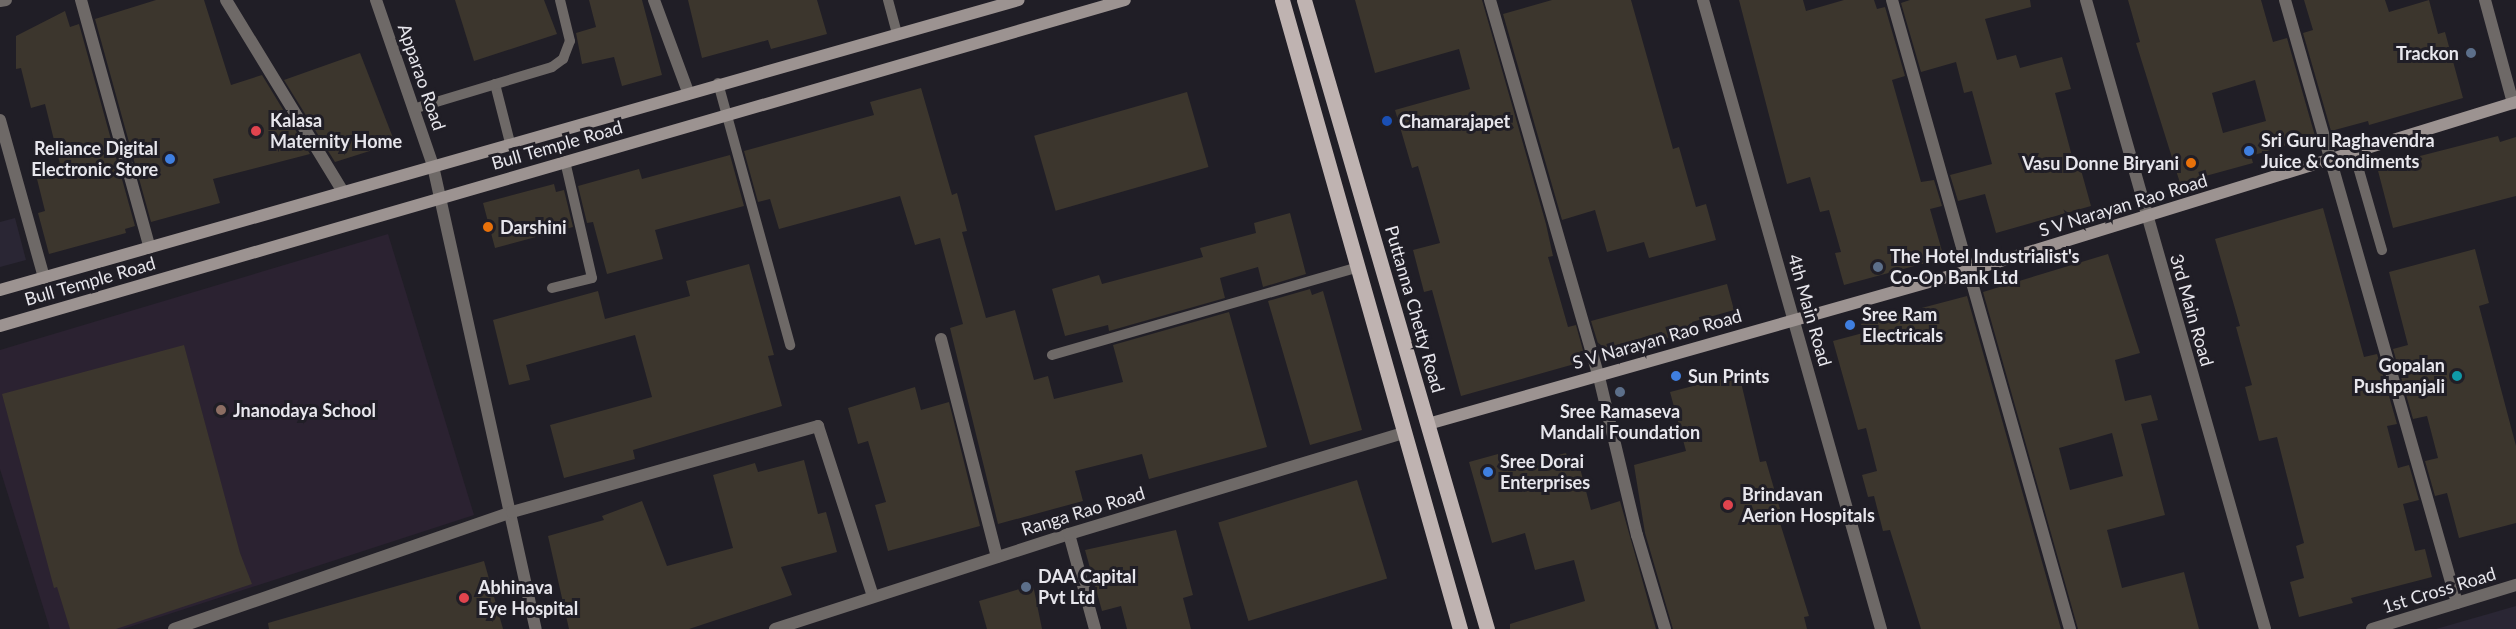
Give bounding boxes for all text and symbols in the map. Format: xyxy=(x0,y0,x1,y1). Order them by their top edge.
street label: Apparao Road xyxy=(394,21,450,133)
place label: Trackon xyxy=(2396,42,2459,64)
marker: Trackon xyxy=(2464,46,2478,60)
place label: Kalasa Maternity Home xyxy=(270,110,403,152)
place label: Chamarajapet xyxy=(1399,110,1510,132)
marker: Chamarajapet xyxy=(1380,114,1394,128)
street label: Bull Temple Road xyxy=(489,116,625,174)
marker: Kalasa Maternity Home xyxy=(247,122,265,140)
place label: Sri Guru Raghavendra Juice & Condiments xyxy=(2261,130,2435,172)
place label: Reliance Digital Electronic Store xyxy=(31,138,158,180)
marker: Sri Guru Raghavendra Juice & Condiments xyxy=(2242,144,2256,158)
marker: Reliance Digital Electronic Store xyxy=(163,152,177,166)
place label: Vasu Donne Biryani xyxy=(2022,152,2179,174)
marker: Vasu Donne Biryani xyxy=(2184,156,2198,170)
street label: S V Narayan Rao Road xyxy=(2036,169,2210,241)
place label: Darshini xyxy=(500,216,567,238)
marker: Darshini xyxy=(481,220,495,234)
street label: Puttanna Chetty Road xyxy=(1381,223,1449,395)
place label: The Hotel Industrialist's Co-Op Bank Ltd xyxy=(1890,246,2080,288)
street label: 4th Main Road xyxy=(1784,251,1836,369)
street label: 3rd Main Road xyxy=(2166,251,2218,369)
street label: Bull Temple Road xyxy=(22,252,158,310)
marker: The Hotel Industrialist's Co-Op Bank Ltd xyxy=(1871,260,1885,274)
street label: S V Narayan Rao Road xyxy=(1569,304,1745,374)
place label: Sree Ram Electricals xyxy=(1862,304,1943,346)
marker: Sree Ram Electricals xyxy=(1843,318,1857,332)
place label: Gopalan Pushpanjali xyxy=(2353,355,2445,398)
place label: Sun Prints xyxy=(1688,365,1769,387)
marker: Sun Prints xyxy=(1669,369,1683,383)
marker: Gopalan Pushpanjali xyxy=(2450,369,2464,383)
marker: Sree Ramaseva Mandali Foundation xyxy=(1613,385,1627,399)
place label: Jnanodaya School xyxy=(233,399,376,421)
place label: Sree Ramaseva Mandali Foundation xyxy=(1540,401,1700,444)
marker: Jnanodaya School xyxy=(214,403,228,417)
place label: Sree Dorai Enterprises xyxy=(1500,451,1590,494)
marker: Sree Dorai Enterprises xyxy=(1481,465,1495,479)
street label: Ranga Rao Road xyxy=(1019,482,1147,540)
place label: Brindavan Aerion Hospitals xyxy=(1742,484,1875,526)
marker: Brindavan Aerion Hospitals xyxy=(1719,496,1737,514)
street label: 1st Cross Road xyxy=(2380,562,2498,618)
place label: DAA Capital Pvt Ltd xyxy=(1038,566,1137,608)
place label: Abhinava Eye Hospital xyxy=(478,577,578,620)
marker: DAA Capital Pvt Ltd xyxy=(1019,580,1033,594)
marker: Abhinava Eye Hospital xyxy=(455,589,473,607)

